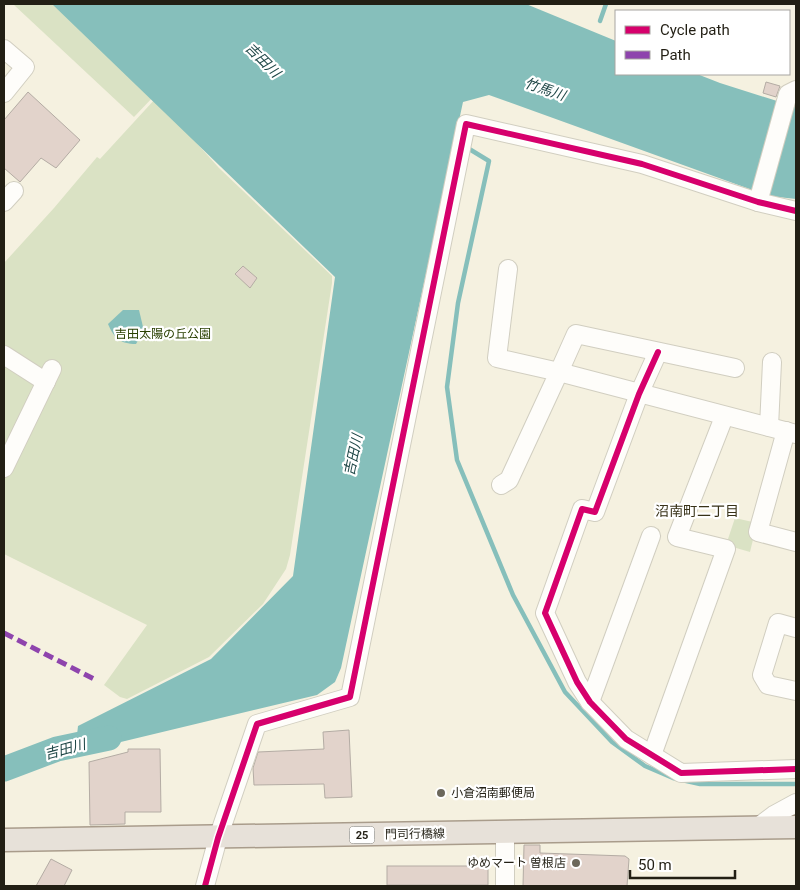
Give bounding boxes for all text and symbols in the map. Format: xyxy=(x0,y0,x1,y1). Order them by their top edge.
legend xyxy=(615,10,790,75)
text: Cycle path xyxy=(660,21,730,39)
water label: 吉田川 xyxy=(242,39,285,82)
text: Path xyxy=(660,46,691,64)
water label: 竹馬川 xyxy=(523,75,569,104)
park label: 吉田太陽の丘公園 xyxy=(115,327,211,341)
water label: 吉田川 xyxy=(341,431,366,477)
district label: 沼南町二丁目 xyxy=(655,503,739,519)
water label: 吉田川 xyxy=(43,735,89,762)
place label: 小倉沼南郵便局 xyxy=(451,786,535,800)
marker: 小倉沼南郵便局 xyxy=(435,787,447,799)
road number: 25 xyxy=(350,826,374,844)
street label: 門司行橋線 xyxy=(385,826,445,842)
scale bar xyxy=(630,848,735,880)
place label: ゆめマート 曽根店 xyxy=(467,856,566,870)
text: 50 m xyxy=(638,856,672,874)
marker: ゆめマート 曽根店 xyxy=(570,857,582,869)

